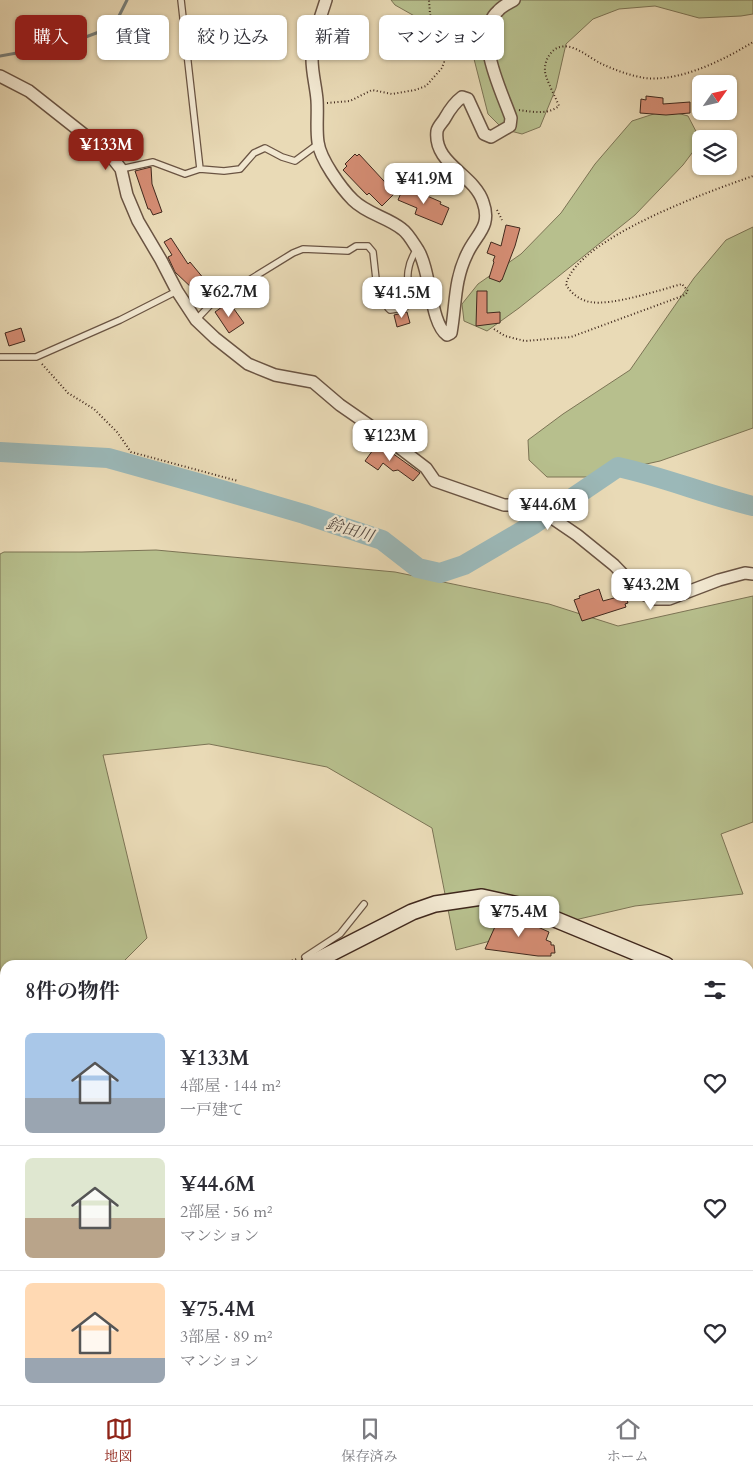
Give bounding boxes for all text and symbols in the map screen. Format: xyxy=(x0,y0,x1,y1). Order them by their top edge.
chip: 購入 xyxy=(15,15,87,60)
chip: 賃貸 xyxy=(97,15,169,60)
chip: 絞り込み xyxy=(179,15,287,60)
chip: 新着 xyxy=(297,15,369,60)
chip: マンション xyxy=(379,15,504,60)
north arrow xyxy=(692,75,738,120)
map controls xyxy=(692,75,737,175)
pin: ¥133M xyxy=(71,128,141,171)
button: layers xyxy=(692,130,737,175)
text: ¥133M xyxy=(80,134,132,156)
pin: ¥41.9M xyxy=(383,162,465,205)
text: ¥41.9M xyxy=(395,168,453,190)
pin: ¥62.7M xyxy=(188,276,270,318)
pin: ¥41.5M xyxy=(361,276,443,319)
text: ¥62.7M xyxy=(200,281,258,303)
text: ¥41.5M xyxy=(373,282,431,304)
pin: ¥123M xyxy=(355,420,425,462)
text: ¥123M xyxy=(364,425,416,447)
pin: ¥44.6M xyxy=(507,488,589,531)
text: ¥44.6M xyxy=(519,494,577,516)
water label: 鈴田川 xyxy=(324,512,378,548)
pin: ¥43.2M xyxy=(610,568,692,611)
text: ¥43.2M xyxy=(622,574,680,596)
pin: ¥75.4M xyxy=(478,896,560,938)
text: ¥75.4M xyxy=(490,901,548,923)
icon: filters xyxy=(701,976,729,1004)
text: 8件の物件 xyxy=(25,977,120,1006)
text: ¥133M xyxy=(180,1044,249,1073)
icon: home xyxy=(65,1053,125,1113)
icon: heart xyxy=(701,1069,729,1097)
text: 4部屋 · 144 m² xyxy=(180,1075,281,1097)
text: 一戸建て xyxy=(180,1099,244,1121)
text: ¥44.6M xyxy=(180,1170,256,1199)
icon: home xyxy=(65,1178,125,1238)
icon: heart xyxy=(701,1194,729,1222)
text: 2部屋 · 56 m² xyxy=(180,1201,272,1223)
text: マンション xyxy=(180,1225,259,1247)
text: ¥75.4M xyxy=(180,1295,256,1324)
icon: home xyxy=(65,1303,125,1363)
icon: heart xyxy=(701,1319,729,1347)
text: 3部屋 · 89 m² xyxy=(180,1326,272,1348)
text: マンション xyxy=(180,1350,259,1372)
tab: 地図 xyxy=(105,1415,133,1466)
tab: 保存済み xyxy=(342,1415,398,1466)
tab: ホーム xyxy=(607,1415,649,1466)

